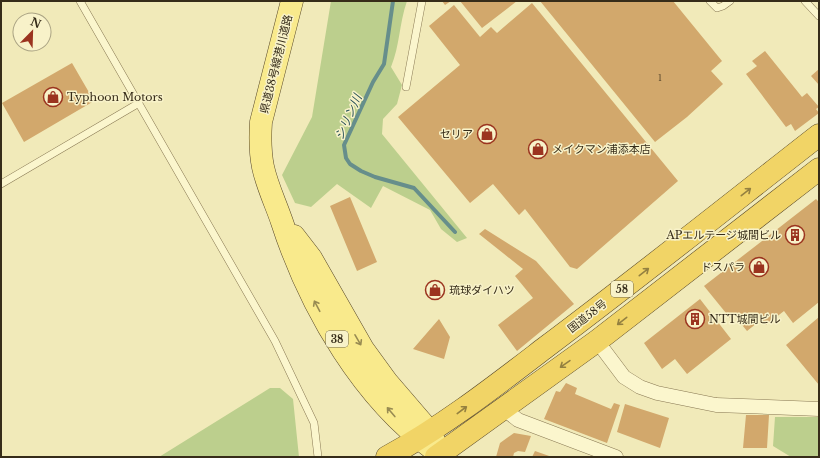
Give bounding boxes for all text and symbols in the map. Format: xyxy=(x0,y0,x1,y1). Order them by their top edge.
north arrow xyxy=(12,12,52,52)
street label: 県道38号線港川道路 xyxy=(257,13,295,115)
text: N xyxy=(28,14,44,32)
house number: 1 xyxy=(658,72,662,83)
shop icon: Typhoon Motors xyxy=(42,86,64,108)
place label: Typhoon Motors xyxy=(67,90,163,104)
water label: シリン川 xyxy=(331,90,365,142)
shop icon: セリア xyxy=(476,123,498,145)
place label: セリア xyxy=(440,127,473,141)
shop icon: メイクマン浦添本店 xyxy=(527,138,549,160)
place label: メイクマン浦添本店 xyxy=(552,142,651,156)
one-way arrow xyxy=(741,188,752,196)
building icon: APエルテージ城間ビル xyxy=(784,224,806,246)
place label: APエルテージ城間ビル xyxy=(665,228,781,242)
shop icon: ドスパラ xyxy=(748,256,770,278)
place label: ドスパラ xyxy=(701,260,745,274)
one-way arrow xyxy=(638,268,649,276)
shop icon: 琉球ダイハツ xyxy=(424,279,446,301)
road number: 58 xyxy=(611,281,633,297)
place label: 琉球ダイハツ xyxy=(449,283,515,297)
street label: 国道58号 xyxy=(565,296,609,336)
one-way arrow xyxy=(313,300,321,312)
building icon: NTT城間ビル xyxy=(684,308,706,330)
place label: NTT城間ビル xyxy=(709,312,781,326)
one-way arrow xyxy=(617,317,628,326)
road number: 38 xyxy=(326,331,348,347)
one-way arrow xyxy=(354,334,362,346)
one-way arrow xyxy=(560,360,571,368)
one-way arrow xyxy=(457,406,468,414)
one-way arrow xyxy=(386,407,395,418)

